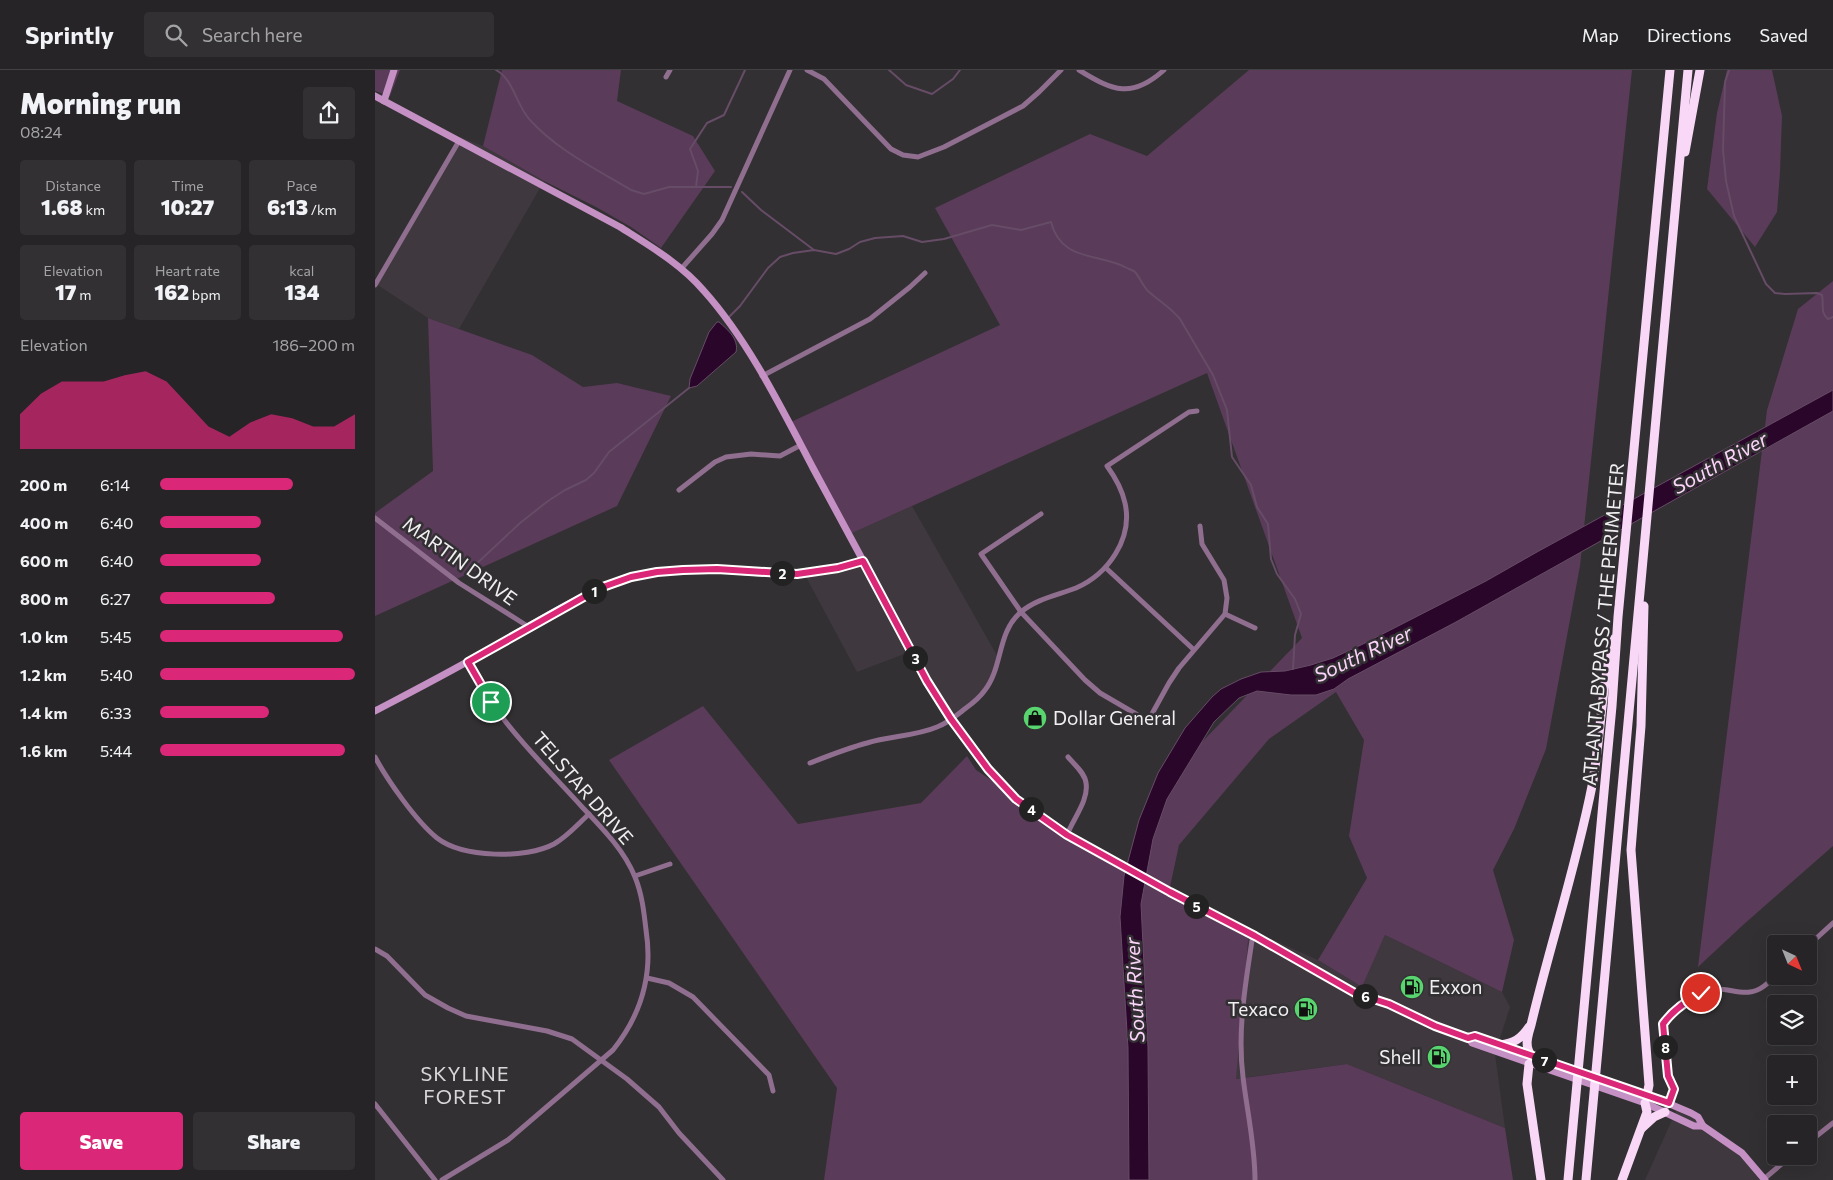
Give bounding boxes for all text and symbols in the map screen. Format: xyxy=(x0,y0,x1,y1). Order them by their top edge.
search box xyxy=(144,12,494,57)
text: Sprintly xyxy=(25,20,114,49)
icon: search xyxy=(162,21,190,49)
text: Search here xyxy=(202,23,302,46)
text: Map xyxy=(1582,24,1619,46)
text: Directions xyxy=(1647,24,1731,46)
text: Saved xyxy=(1759,24,1808,46)
text: Morning run xyxy=(20,86,181,120)
button: share xyxy=(303,87,355,139)
text: 08:24 xyxy=(20,122,62,141)
text: Distance xyxy=(45,177,101,194)
text: Time xyxy=(171,177,204,194)
text: Pace xyxy=(287,177,317,194)
text: 1.68 xyxy=(41,194,83,219)
text: 10:27 xyxy=(161,194,214,219)
text: 6:13 xyxy=(267,194,308,219)
text: km xyxy=(83,201,105,218)
text: /km xyxy=(308,201,337,218)
text: Elevation xyxy=(44,262,103,279)
text: Heart rate xyxy=(155,262,220,279)
text: kcal xyxy=(289,262,314,279)
text: 17 xyxy=(55,279,77,304)
text: 162 xyxy=(154,279,189,304)
text: 134 xyxy=(284,279,319,304)
text: m xyxy=(77,286,91,303)
text: bpm xyxy=(189,286,221,303)
text: Elevation xyxy=(20,335,88,354)
text: 186–200 m xyxy=(273,335,355,354)
water label: South River xyxy=(1668,426,1772,498)
street label: ATLANTA BYPASS / THE PERIMETER xyxy=(1577,461,1628,786)
text: 200 m xyxy=(20,475,67,494)
text: 6:14 xyxy=(100,475,130,494)
street label: MARTIN DRIVE xyxy=(399,511,522,610)
text: 400 m xyxy=(20,513,68,532)
text: 6:40 xyxy=(100,513,134,532)
text: 600 m xyxy=(20,551,68,570)
text: 6:40 xyxy=(100,551,134,570)
pin: 2 xyxy=(769,560,795,586)
text: 2 xyxy=(779,565,786,582)
pin: 1 xyxy=(581,578,607,604)
text: 1 xyxy=(591,583,598,600)
text: 800 m xyxy=(20,589,68,608)
text: 6:27 xyxy=(100,589,131,608)
water label: South River xyxy=(1310,620,1416,686)
text: 1.0 km xyxy=(20,627,68,646)
text: 5:45 xyxy=(100,627,132,646)
pin: 3 xyxy=(903,646,927,670)
text: 3 xyxy=(911,650,920,667)
text: 1.2 km xyxy=(20,665,67,684)
text: 5:40 xyxy=(100,665,133,684)
pin xyxy=(470,681,512,723)
icon: arrive xyxy=(477,688,505,716)
text: 1.4 km xyxy=(20,703,67,722)
text: 6:33 xyxy=(100,703,132,722)
shop icon: Dollar General xyxy=(1022,705,1048,731)
place label: Dollar General xyxy=(1053,706,1176,729)
street label: TELSTAR DRIVE xyxy=(528,727,639,849)
text: 1.6 km xyxy=(20,741,67,760)
text: 5:44 xyxy=(100,741,132,760)
pin: 4 xyxy=(1019,796,1043,822)
text: 4 xyxy=(1027,801,1036,818)
pin: 5 xyxy=(1183,894,1209,918)
text: 5 xyxy=(1192,898,1201,915)
north arrow xyxy=(1767,935,1817,985)
map controls xyxy=(1767,935,1817,1165)
water label: South River xyxy=(1119,936,1149,1043)
pin xyxy=(1680,972,1722,1014)
fuel station icon: Exxon xyxy=(1399,974,1425,1000)
place label: Exxon xyxy=(1429,975,1482,998)
icon: check xyxy=(1687,979,1715,1007)
pin: 6 xyxy=(1353,984,1377,1008)
text: 6 xyxy=(1361,988,1370,1005)
button: layers xyxy=(1767,995,1817,1045)
fuel station icon: Texaco xyxy=(1293,996,1319,1022)
place label: Texaco xyxy=(1227,997,1289,1020)
pin: 8 xyxy=(1653,1034,1677,1060)
text: 8 xyxy=(1661,1039,1670,1056)
fuel station icon: Shell xyxy=(1426,1044,1452,1070)
place label: Shell xyxy=(1379,1045,1421,1068)
pin: 7 xyxy=(1531,1048,1557,1072)
text: 7 xyxy=(1541,1052,1548,1069)
button: + xyxy=(1767,1055,1817,1105)
district label: SKYLINE FOREST xyxy=(420,1061,510,1108)
button: Save xyxy=(20,1112,183,1170)
button: Share xyxy=(193,1112,355,1170)
button: − xyxy=(1767,1115,1817,1165)

